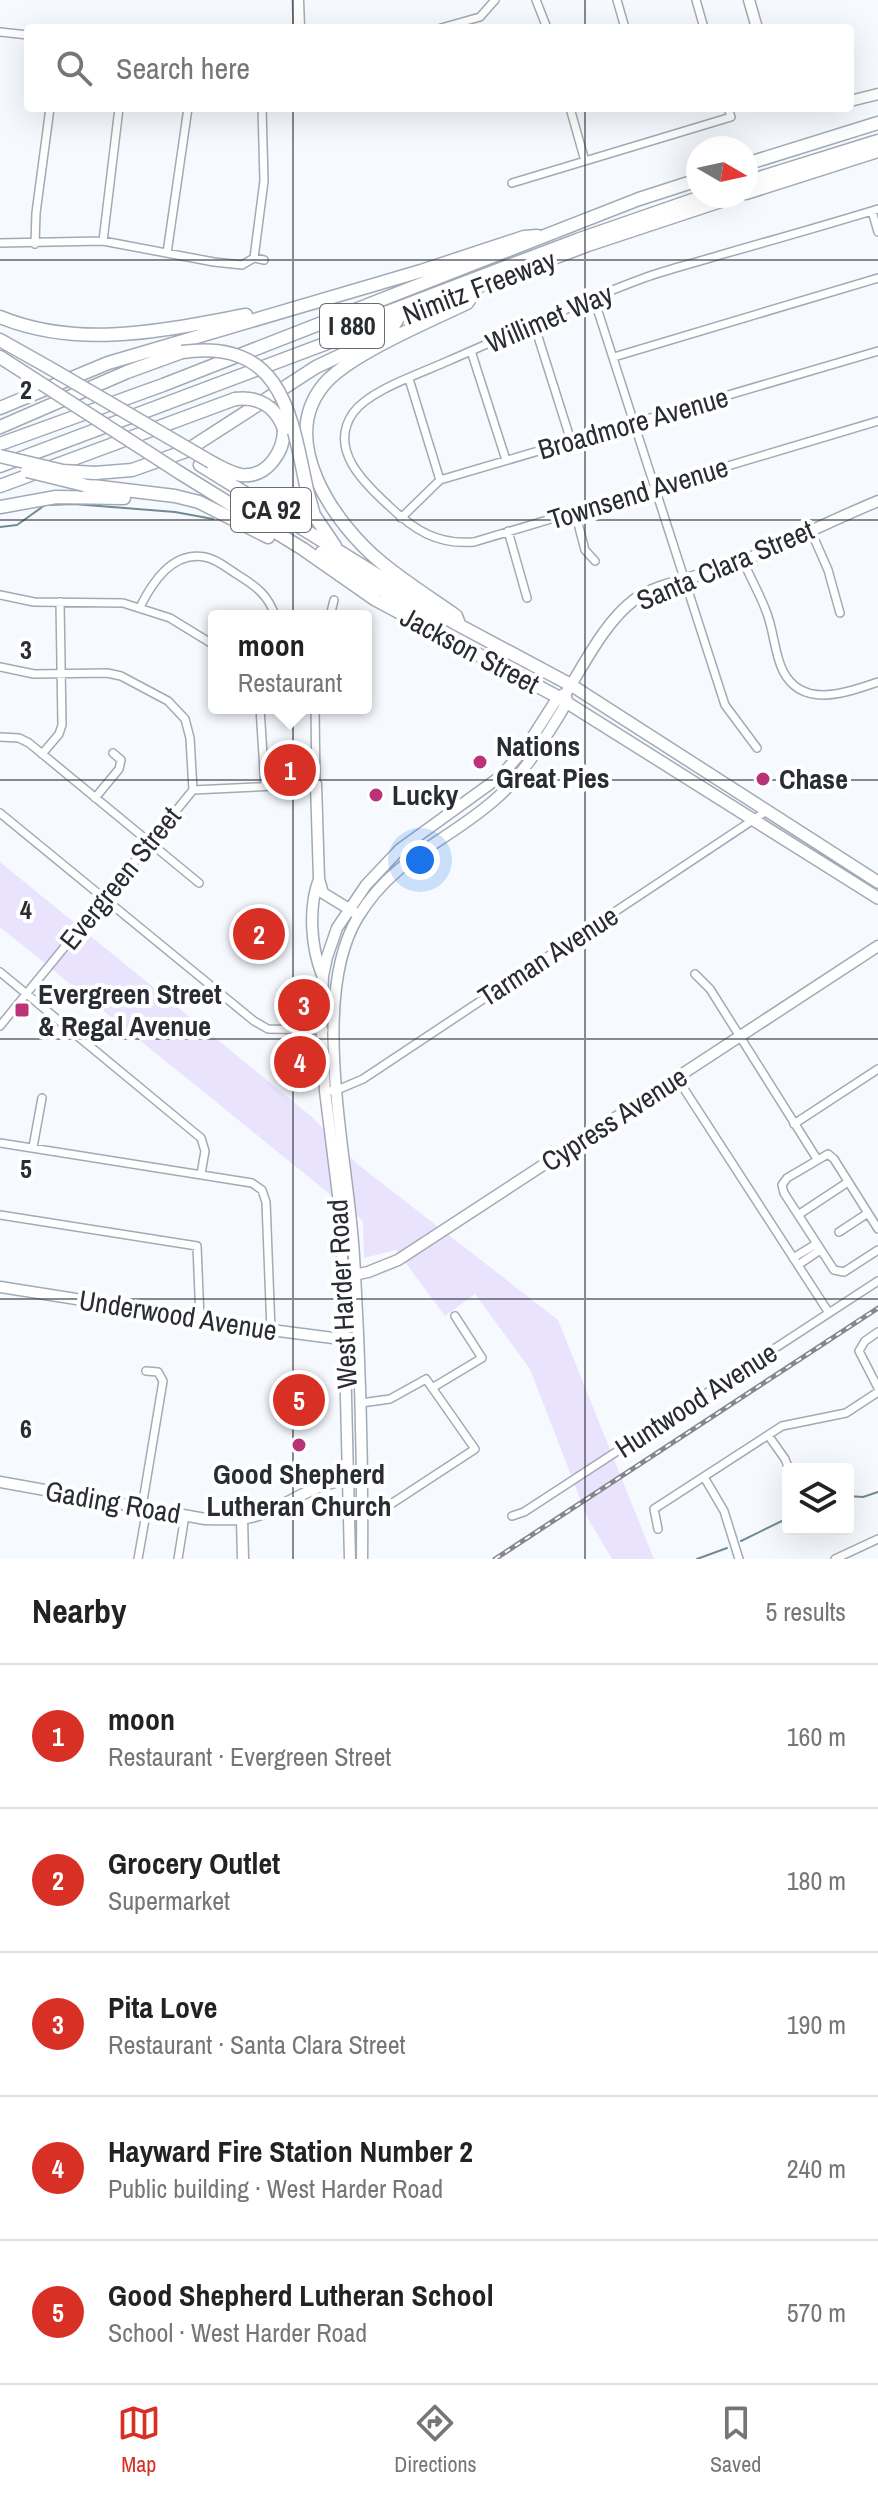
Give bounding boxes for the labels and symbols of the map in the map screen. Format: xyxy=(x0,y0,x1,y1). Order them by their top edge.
north arrow xyxy=(686,136,758,208)
street label: Nimitz Freeway xyxy=(397,240,561,334)
street label: Willimet Way xyxy=(480,274,619,362)
road number: I 880 xyxy=(320,304,384,348)
text: 2 xyxy=(20,372,32,407)
street label: Broadmore Avenue xyxy=(533,378,733,468)
street label: Townsend Avenue xyxy=(544,448,732,538)
road number: CA 92 xyxy=(231,488,311,532)
street label: Santa Clara Street xyxy=(631,511,819,619)
street label: Jackson Street xyxy=(394,598,546,702)
text: 3 xyxy=(20,632,32,667)
place label: Nations Great Pies xyxy=(496,727,610,797)
pin: 1 xyxy=(264,740,316,800)
marker: Nations Great Pies xyxy=(471,753,489,771)
place label: Chase xyxy=(779,760,848,798)
marker: Chase xyxy=(754,770,772,788)
place label: Lucky xyxy=(392,776,459,814)
marker: Lucky xyxy=(367,786,385,804)
street label: Evergreen Street xyxy=(51,799,189,957)
your location xyxy=(400,840,440,880)
text: 4 xyxy=(20,892,32,927)
street label: Tarman Avenue xyxy=(471,897,625,1015)
pin: 2 xyxy=(233,904,285,964)
place label: Evergreen Street & Regal Avenue xyxy=(38,975,222,1045)
pin: 3 xyxy=(278,975,330,1035)
marker: Evergreen Street & Regal Avenue xyxy=(13,1001,31,1019)
pin: 4 xyxy=(274,1032,326,1092)
street label: Cypress Avenue xyxy=(534,1058,694,1180)
text: 5 xyxy=(20,1151,32,1186)
street label: West Harder Road xyxy=(318,1198,366,1390)
street label: Underwood Avenue xyxy=(76,1281,280,1349)
street label: Huntwood Avenue xyxy=(608,1333,784,1467)
pin: 5 xyxy=(273,1370,325,1430)
text: 6 xyxy=(20,1411,32,1446)
marker: Good Shepherd Lutheran Church xyxy=(290,1436,308,1454)
place label: Good Shepherd Lutheran Church xyxy=(207,1455,391,1525)
street label: Gading Road xyxy=(42,1471,184,1533)

